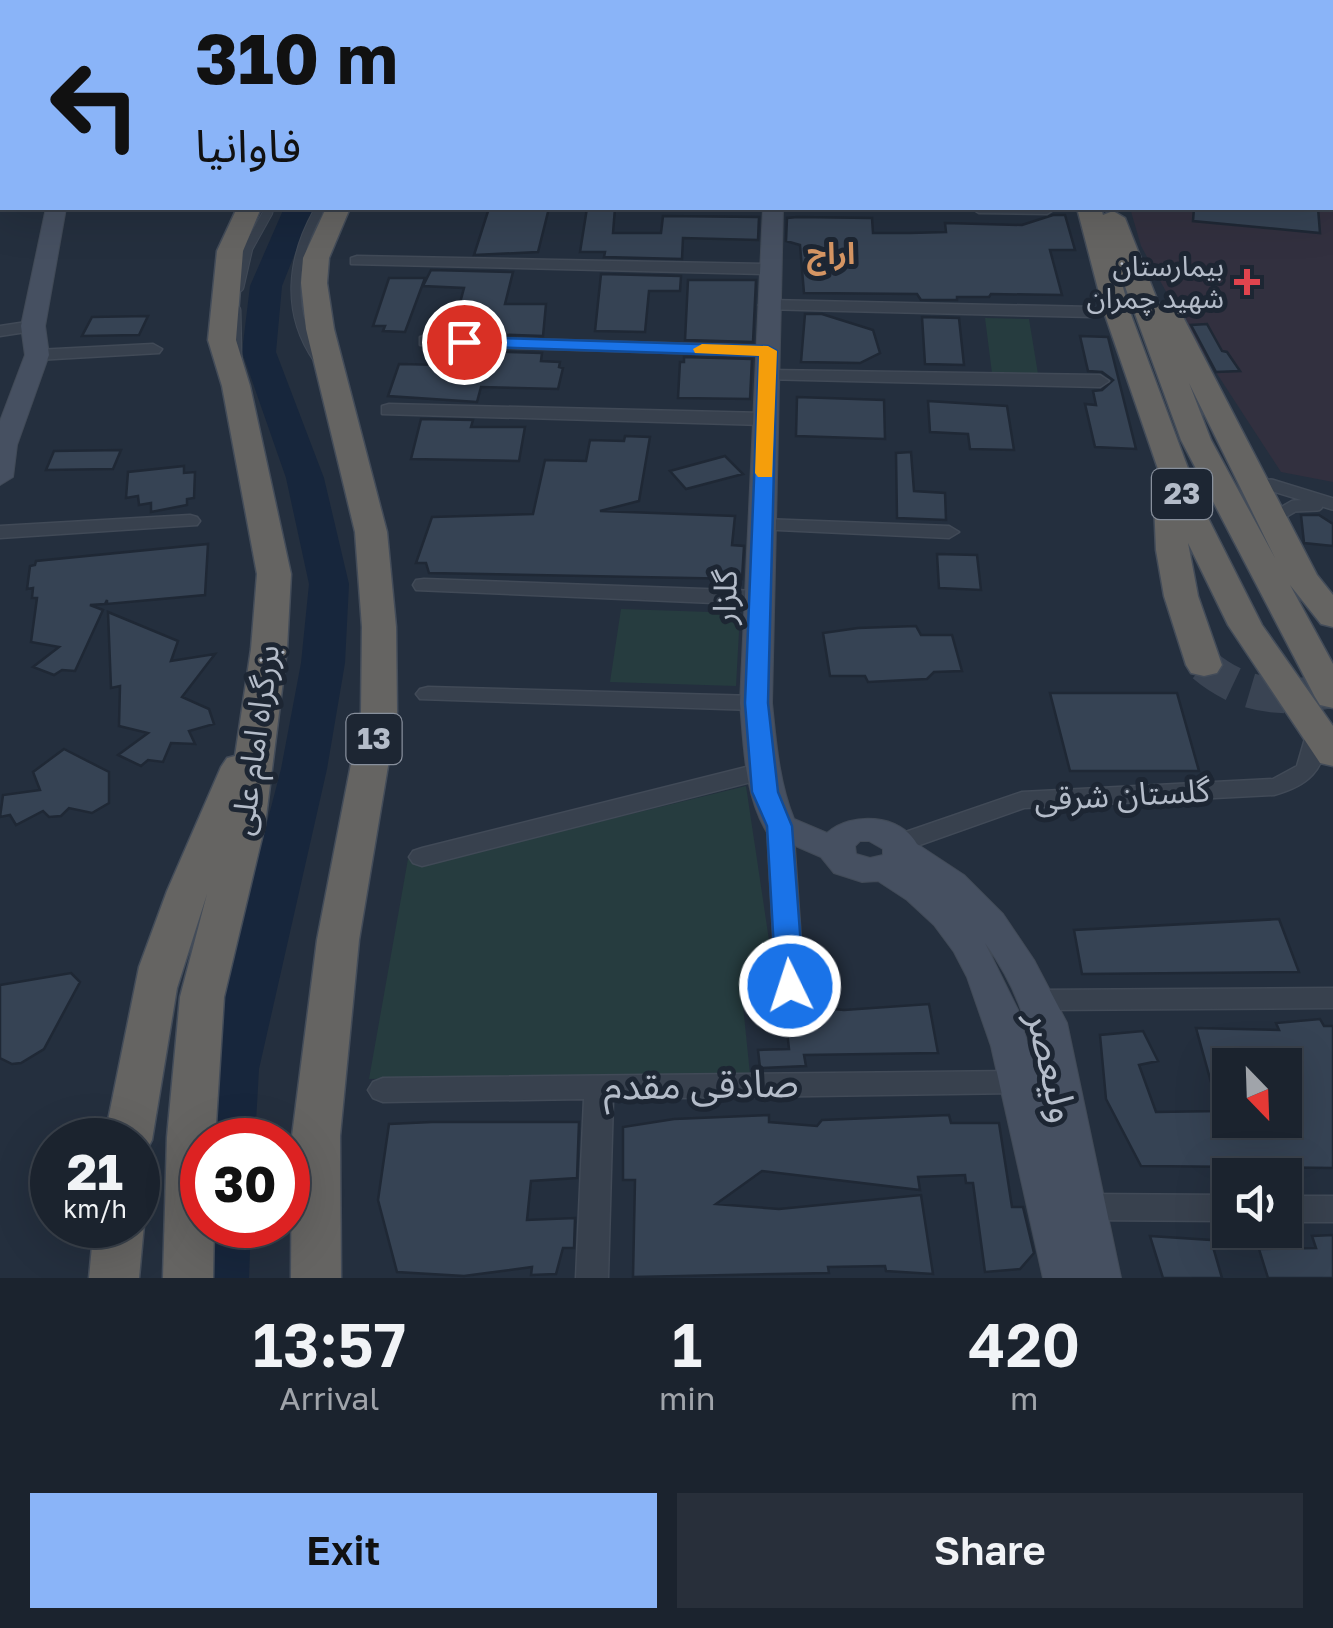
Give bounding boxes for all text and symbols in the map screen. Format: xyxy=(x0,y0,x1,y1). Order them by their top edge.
text: 310 m xyxy=(195,15,398,99)
icon: left xyxy=(30,40,160,170)
text: فاوانیا xyxy=(195,118,301,172)
district label: اراج xyxy=(807,235,855,276)
place label: بیمارستان شهید چمران xyxy=(1087,249,1224,316)
marker: بیمارستان شهید چمران xyxy=(1234,269,1260,295)
pin xyxy=(422,300,507,385)
icon: arrive xyxy=(437,315,492,370)
road number: 23 xyxy=(1152,469,1212,519)
street label: گلزار xyxy=(704,569,745,626)
street label: بزرگراه امام علی xyxy=(222,642,292,838)
road number: 13 xyxy=(346,714,402,764)
street label: گلستان شرقی xyxy=(1033,770,1212,819)
position arrow xyxy=(738,934,842,1038)
street label: ولیعصر xyxy=(1018,1006,1088,1126)
north arrow xyxy=(1212,1048,1302,1138)
map controls xyxy=(1212,1048,1302,1248)
street label: صادقی مقدم xyxy=(603,1059,799,1116)
speed limit sign: 30 xyxy=(180,1118,310,1248)
text: 21 xyxy=(67,1141,123,1201)
button: sound xyxy=(1212,1158,1302,1248)
text: km/h xyxy=(63,1193,127,1224)
text: 13:57 xyxy=(253,1308,406,1380)
text: 1 xyxy=(672,1308,702,1380)
text: 420 xyxy=(968,1308,1080,1380)
text: Arrival xyxy=(279,1379,380,1417)
text: min xyxy=(659,1379,716,1417)
text: m xyxy=(1010,1379,1038,1417)
button: Exit xyxy=(30,1493,657,1608)
button: Share xyxy=(677,1493,1303,1608)

